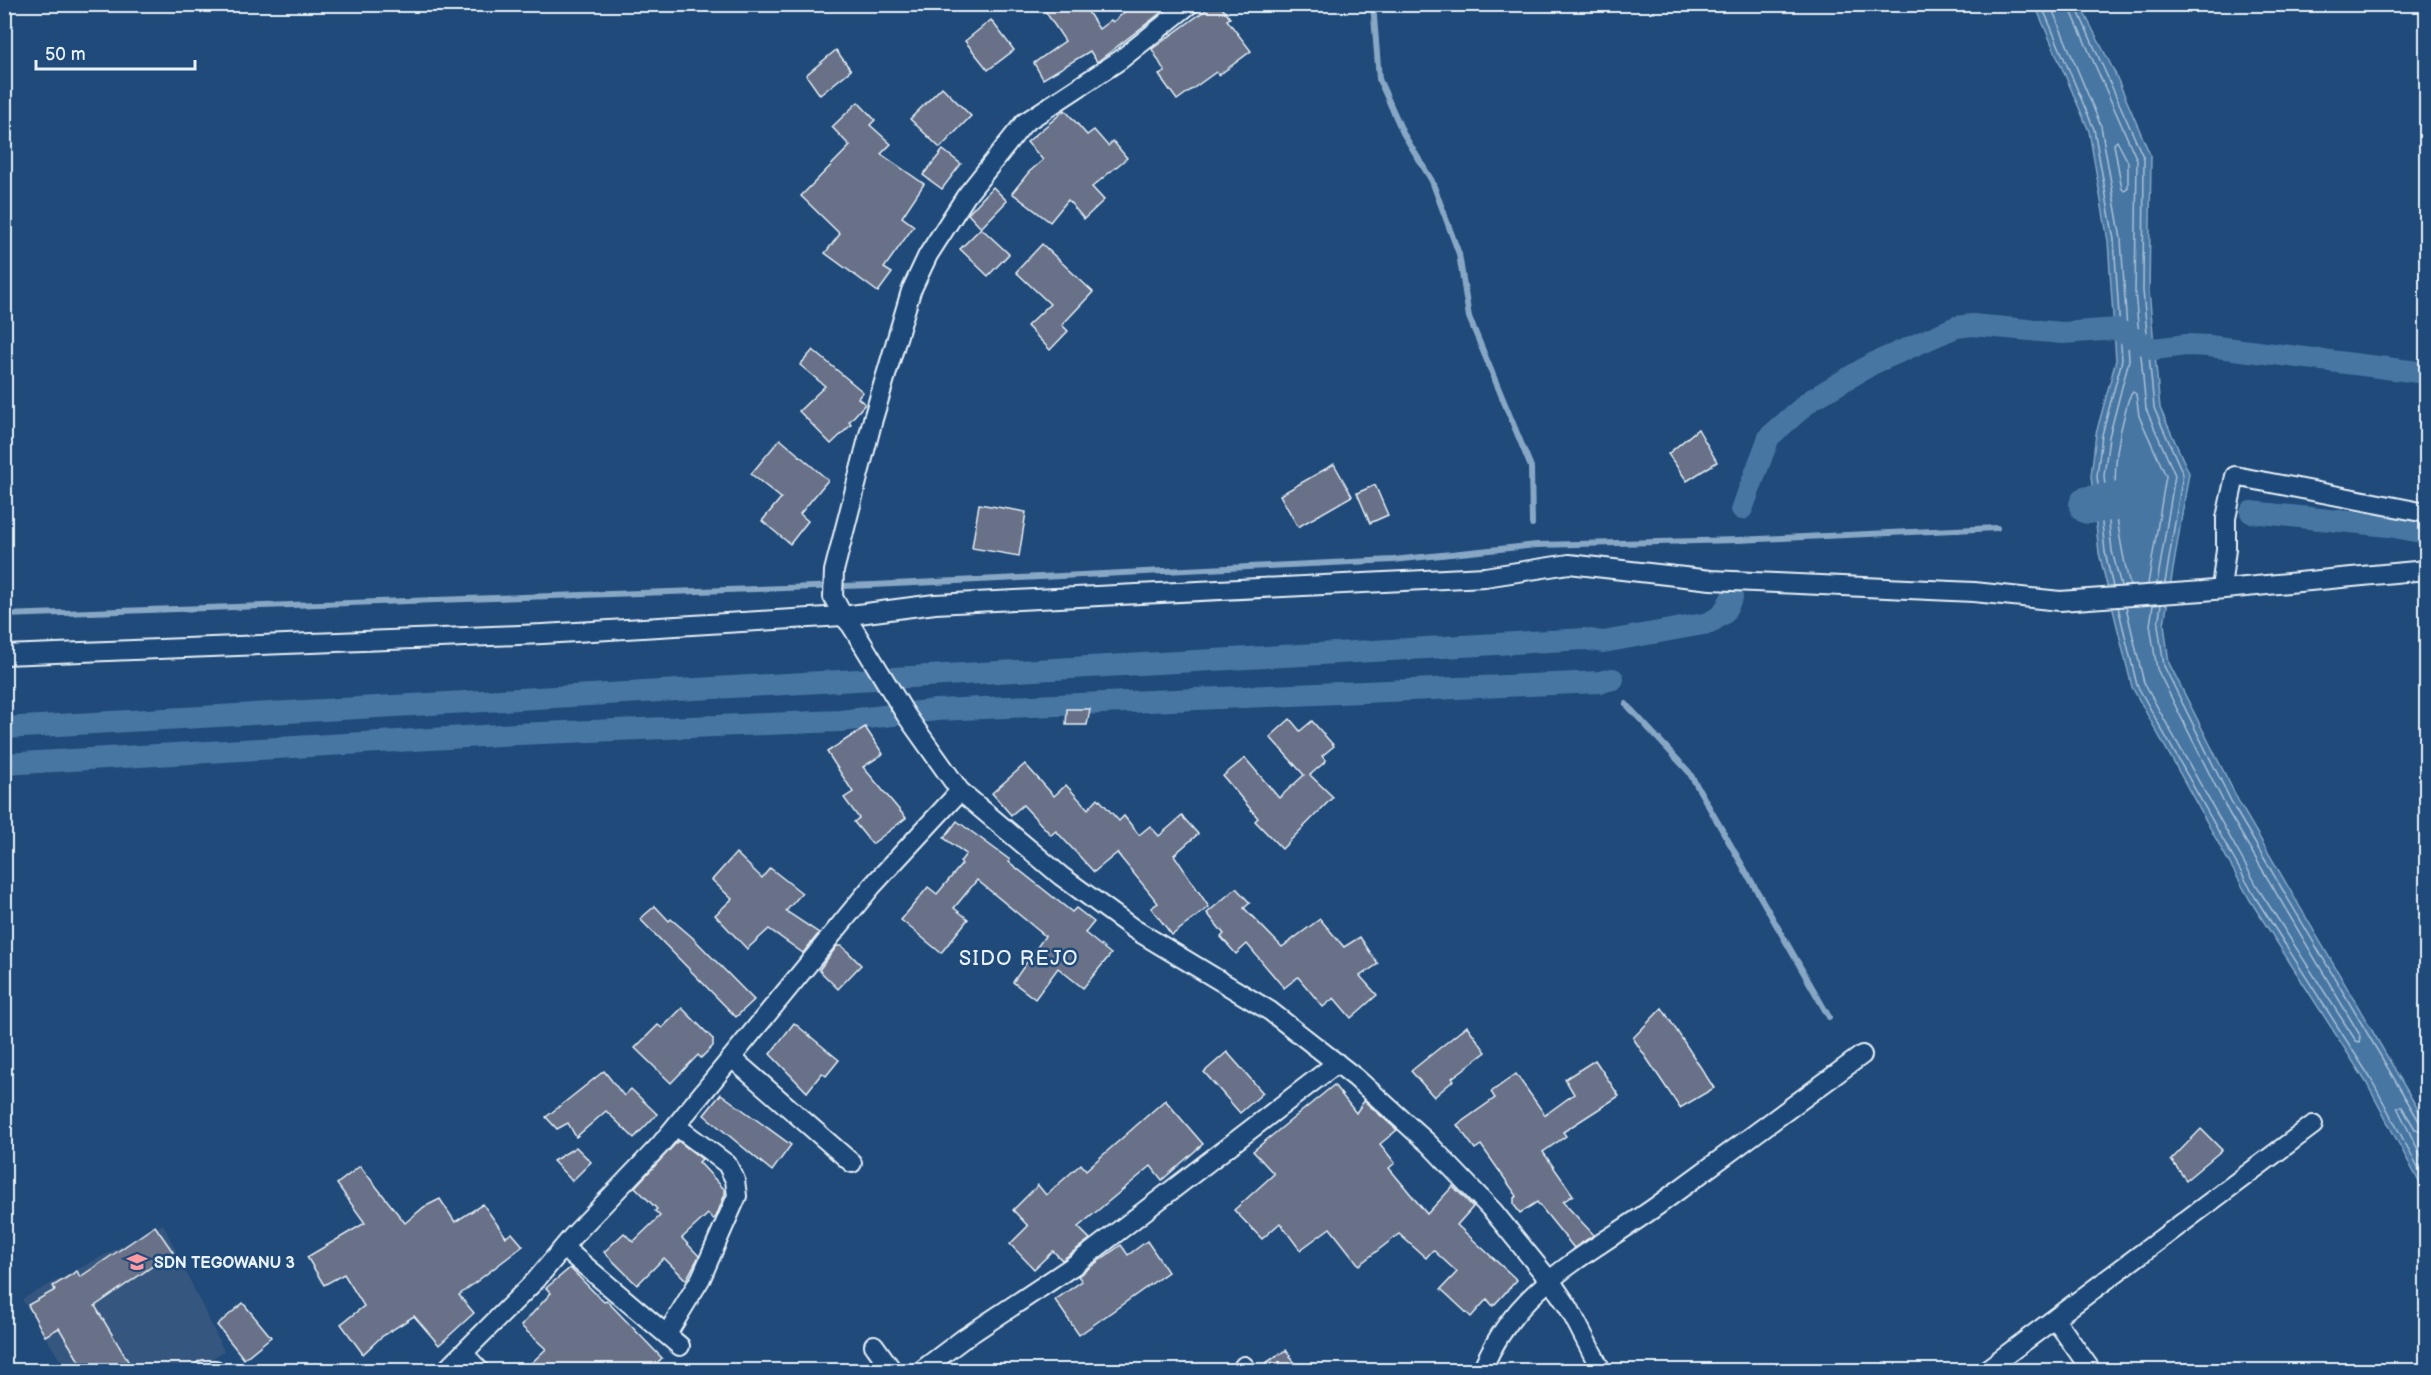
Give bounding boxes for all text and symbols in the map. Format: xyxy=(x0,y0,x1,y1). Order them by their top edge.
scale bar xyxy=(36,33,195,71)
text: 50 m xyxy=(45,44,86,65)
district label: SIDO REJO xyxy=(959,947,1079,971)
school or university icon: SDN TEGOWANU 3 xyxy=(125,1250,149,1274)
place label: SDN TEGOWANU 3 xyxy=(154,1254,295,1273)

